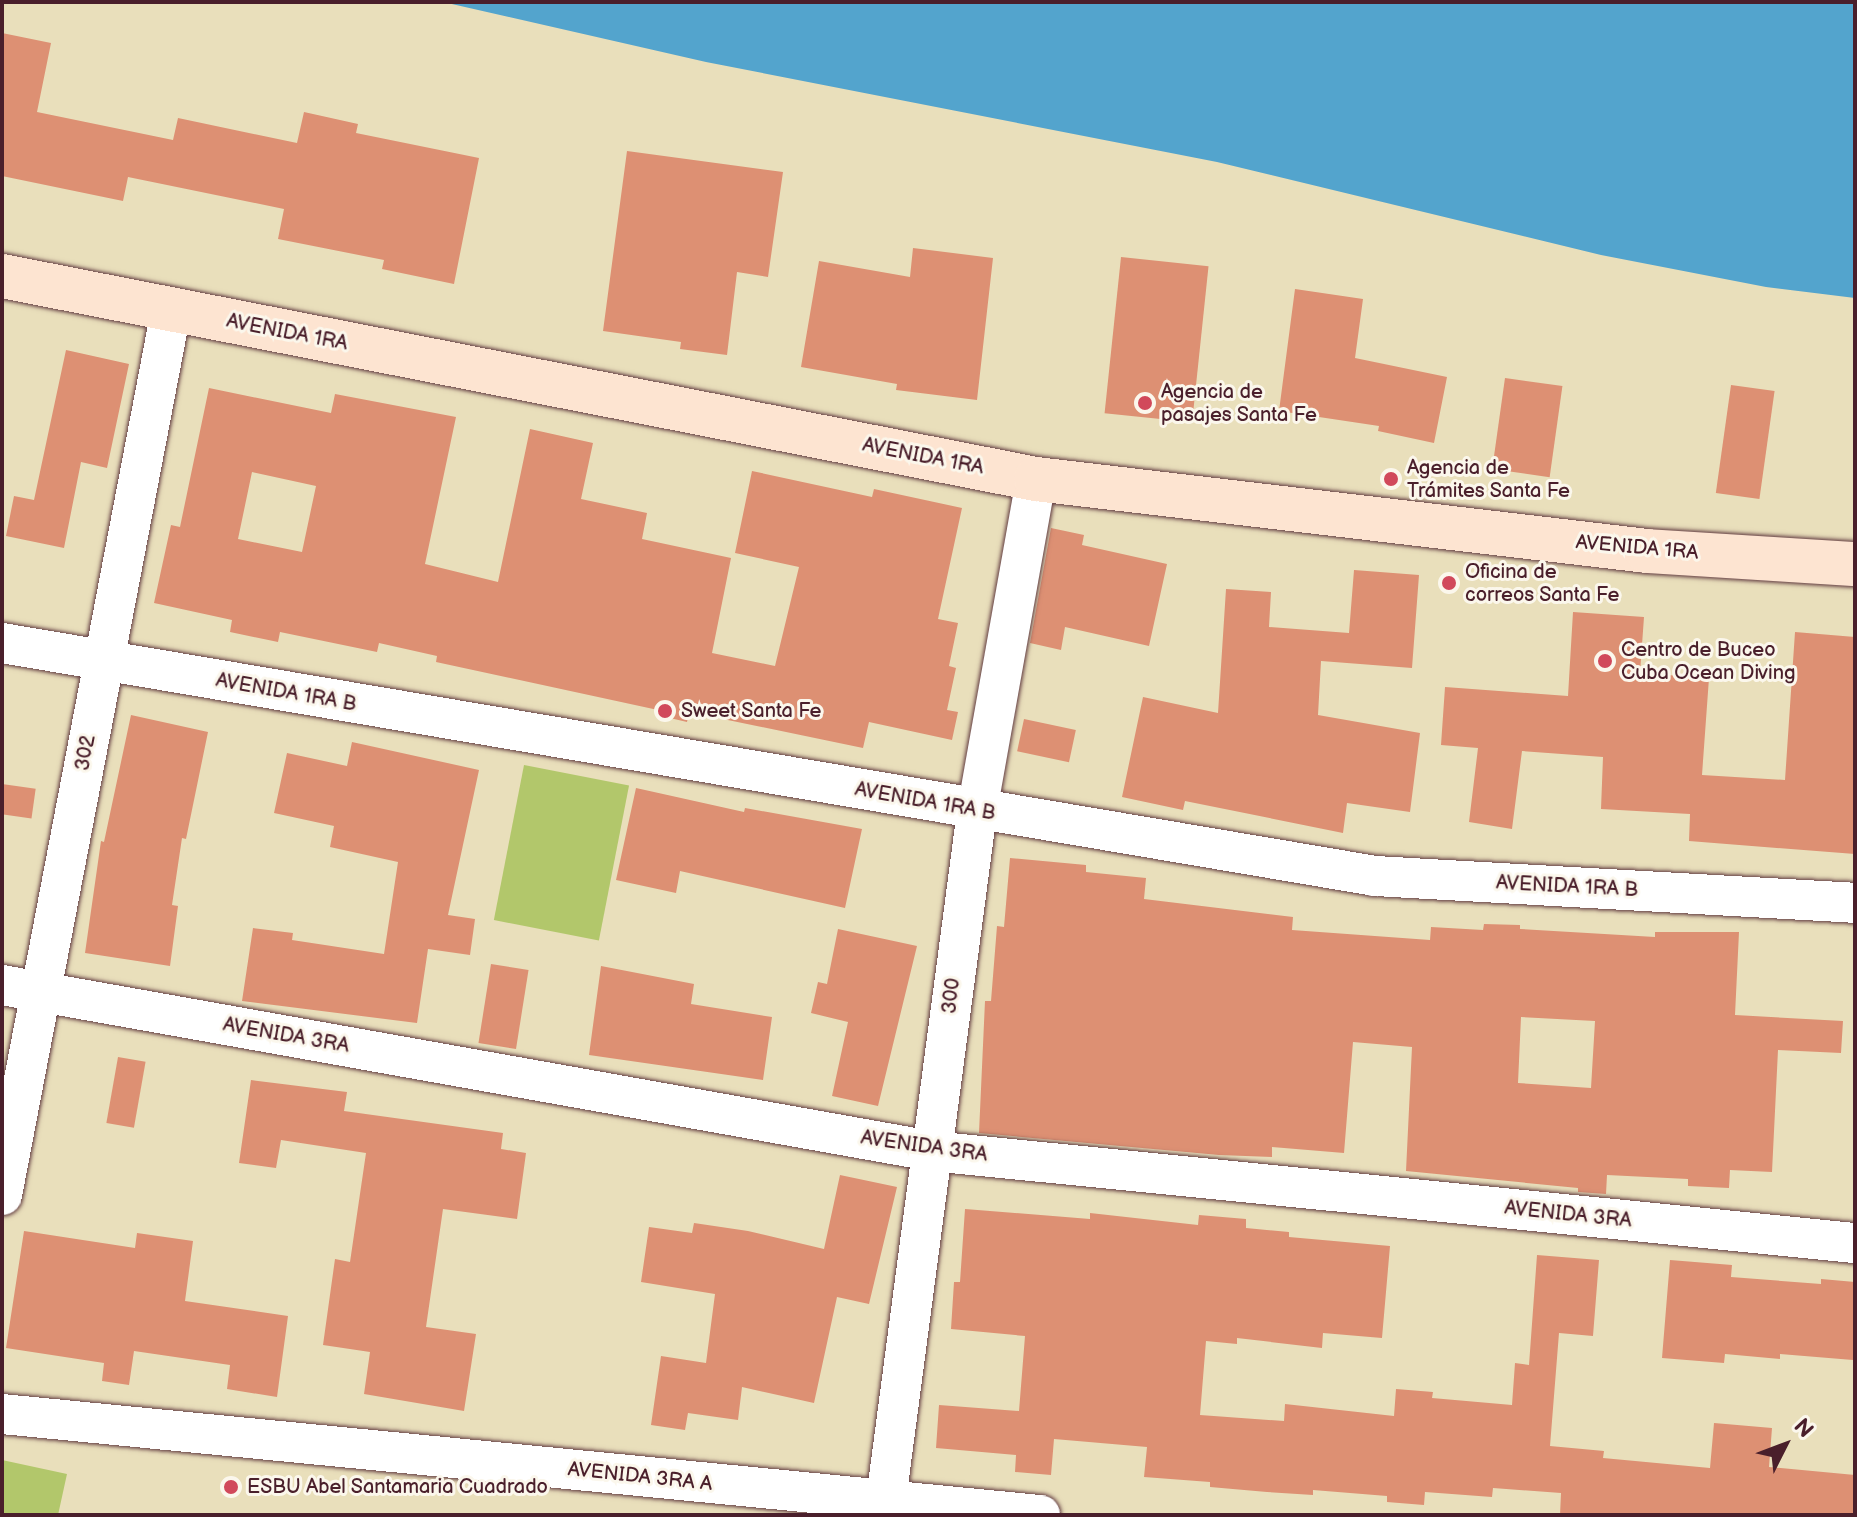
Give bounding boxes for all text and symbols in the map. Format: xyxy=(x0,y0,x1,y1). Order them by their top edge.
street label: AVENIDA 1RA xyxy=(224,309,350,357)
place label: Agencia de pasajes Santa Fe xyxy=(1161,380,1317,427)
marker: Agencia de pasajes Santa Fe xyxy=(1136,394,1154,412)
street label: AVENIDA 1RA xyxy=(860,433,986,481)
place label: Agencia de Trámites Santa Fe xyxy=(1407,456,1570,503)
marker: Agencia de Trámites Santa Fe xyxy=(1382,470,1400,488)
street label: AVENIDA 1RA xyxy=(1575,531,1699,565)
place label: Oficina de correos Santa Fe xyxy=(1465,560,1620,607)
marker: Oficina de correos Santa Fe xyxy=(1440,574,1458,592)
place label: Centro de Buceo Cuba Ocean Diving xyxy=(1621,638,1795,685)
marker: Centro de Buceo Cuba Ocean Diving xyxy=(1596,652,1614,670)
street label: AVENIDA 1RA B xyxy=(214,669,358,717)
place label: Sweet Santa Fe xyxy=(681,699,822,723)
marker: Sweet Santa Fe xyxy=(656,702,674,720)
street label: 302 xyxy=(71,733,101,773)
street label: AVENIDA 1RA B xyxy=(853,778,997,826)
street label: AVENIDA 1RA B xyxy=(1495,871,1639,903)
street label: 300 xyxy=(938,977,966,1015)
street label: AVENIDA 3RA xyxy=(221,1013,351,1059)
street label: AVENIDA 3RA xyxy=(859,1126,989,1168)
street label: AVENIDA 3RA xyxy=(1503,1196,1633,1234)
north arrow xyxy=(1745,1405,1825,1485)
text: N xyxy=(1788,1413,1819,1444)
street label: AVENIDA 3RA A xyxy=(567,1457,713,1497)
place label: ESBU Abel Santamaria Cuadrado xyxy=(247,1475,548,1499)
marker: ESBU Abel Santamaria Cuadrado xyxy=(222,1478,240,1496)

